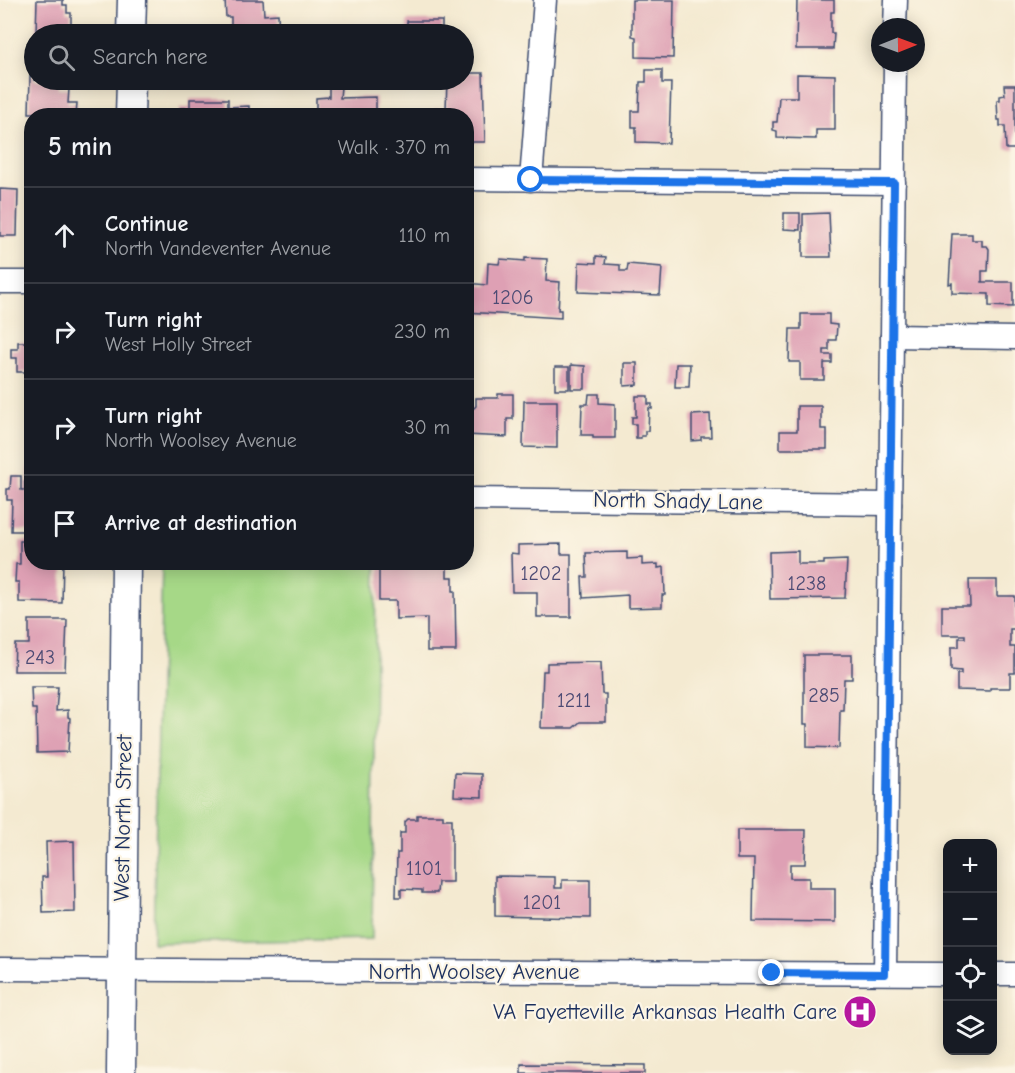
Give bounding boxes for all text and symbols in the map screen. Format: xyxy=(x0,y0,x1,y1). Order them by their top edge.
north arrow xyxy=(871,18,925,72)
search box xyxy=(24,24,474,90)
icon: search xyxy=(45,41,78,74)
text: Search here xyxy=(93,44,208,70)
text: 5 min xyxy=(48,132,112,162)
text: Walk · 370 m xyxy=(338,136,450,159)
route start xyxy=(517,166,543,192)
text: Continue xyxy=(105,211,188,237)
icon: ahead xyxy=(48,219,81,252)
text: 110 m xyxy=(399,224,450,247)
text: North Vandeventer Avenue xyxy=(105,237,331,260)
house number: 1206 xyxy=(492,286,534,309)
text: Turn right xyxy=(105,307,202,333)
icon: right xyxy=(48,315,81,348)
text: 230 m xyxy=(394,320,450,343)
text: West Holly Street xyxy=(105,333,251,356)
text: Turn right xyxy=(105,403,202,429)
icon: right xyxy=(48,411,81,444)
text: 30 m xyxy=(404,416,450,439)
text: North Woolsey Avenue xyxy=(105,429,297,452)
street label: North Shady Lane xyxy=(593,487,763,515)
icon: arrive xyxy=(48,507,81,540)
text: Arrive at destination xyxy=(105,510,297,536)
house number: 1202 xyxy=(520,562,562,585)
house number: 1238 xyxy=(788,572,826,595)
house number: 243 xyxy=(25,646,55,669)
house number: 285 xyxy=(808,684,840,707)
house number: 1211 xyxy=(557,689,591,712)
street label: West North Street xyxy=(109,734,137,902)
map controls xyxy=(943,839,997,1055)
button: + xyxy=(943,839,997,893)
house number: 1101 xyxy=(406,857,442,880)
house number: 1201 xyxy=(523,891,561,914)
button: − xyxy=(943,893,997,947)
button: locate xyxy=(943,947,997,1001)
street label: North Woolsey Avenue xyxy=(369,959,579,985)
route end xyxy=(758,959,784,985)
hospital icon: VA Fayetteville Arkansas Health Care xyxy=(842,994,878,1030)
place label: VA Fayetteville Arkansas Health Care xyxy=(493,999,837,1025)
button: layers xyxy=(943,1001,997,1055)

